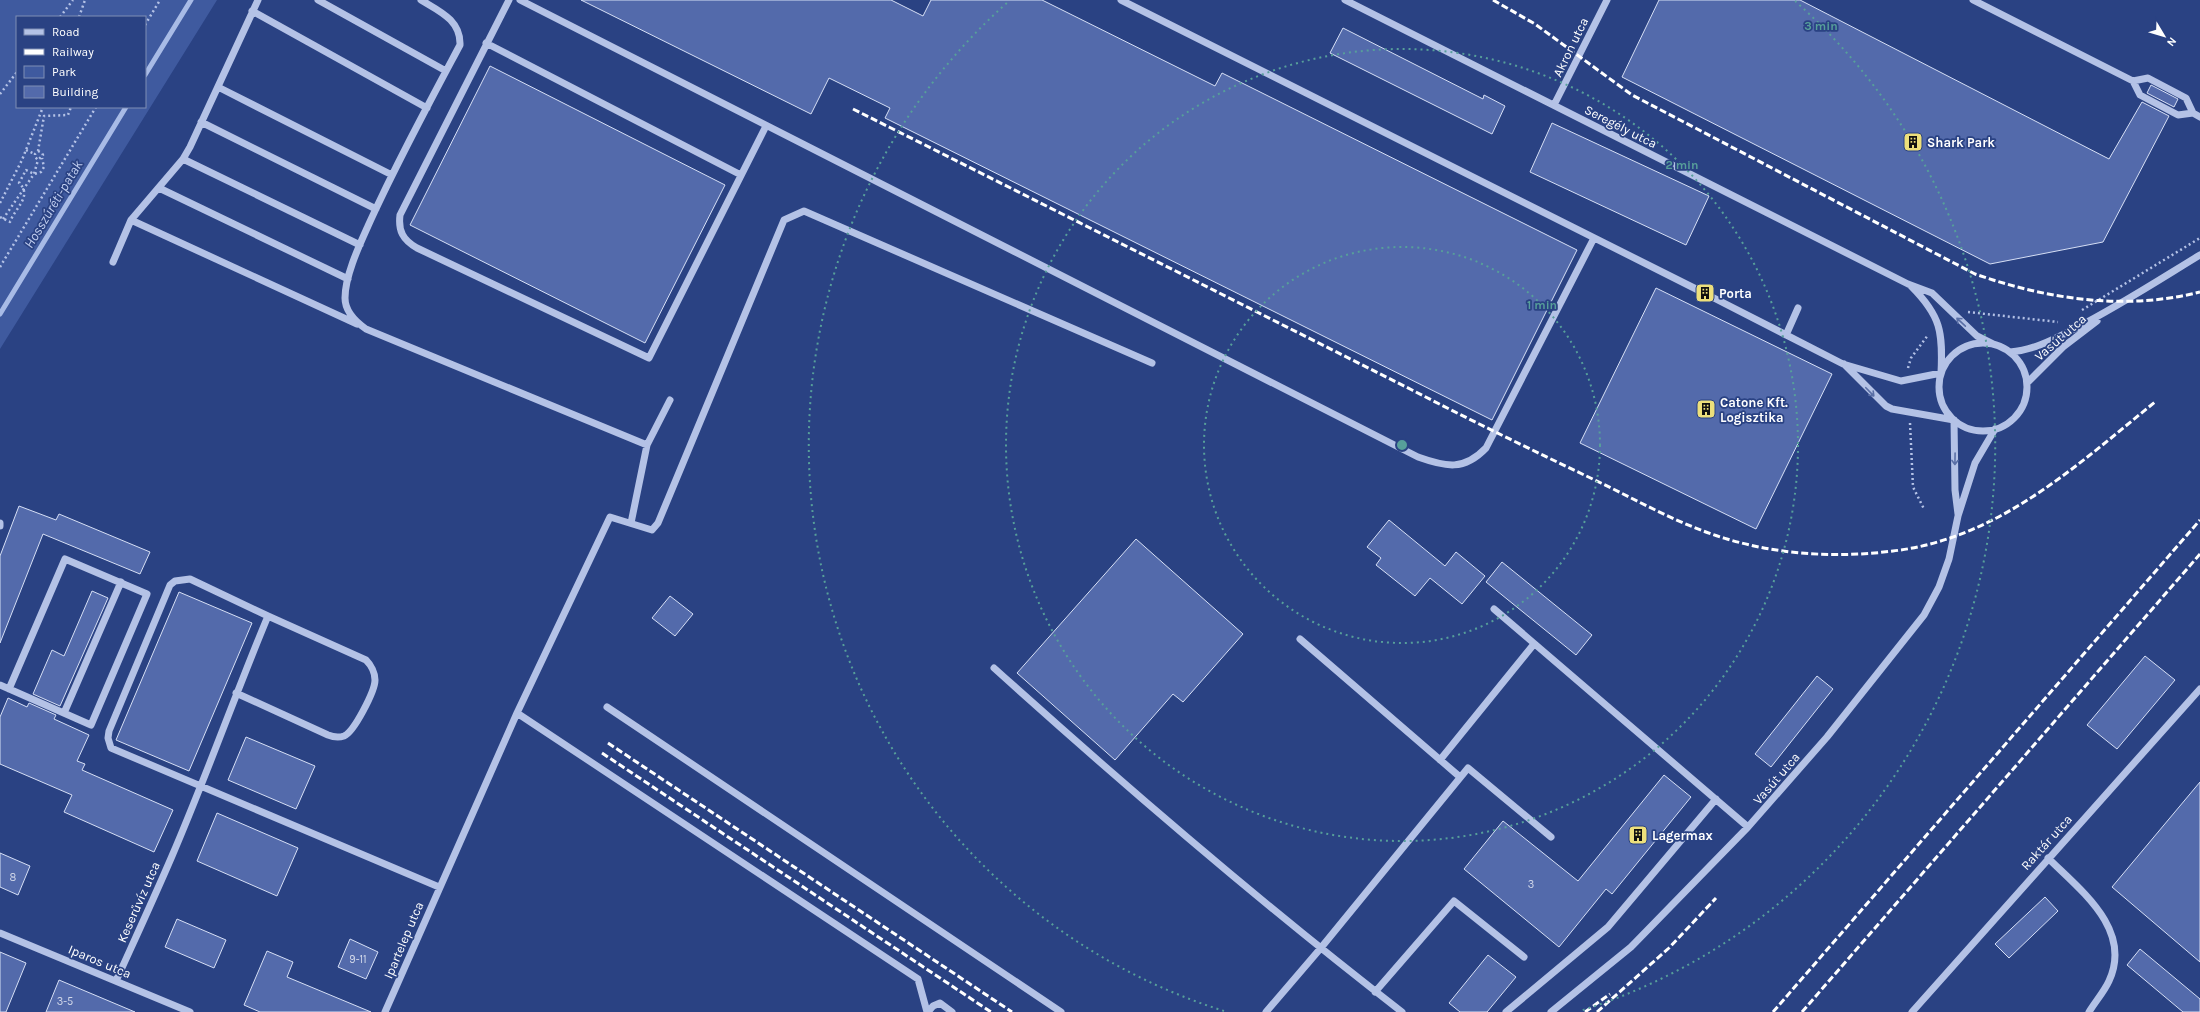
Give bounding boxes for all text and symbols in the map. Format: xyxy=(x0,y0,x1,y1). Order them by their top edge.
street label: Akron utca xyxy=(1550,15,1591,79)
legend xyxy=(16,16,146,108)
north arrow xyxy=(2144,16,2184,56)
text: 3 min xyxy=(1804,19,1838,33)
text: Road xyxy=(52,25,80,39)
text: N xyxy=(2164,35,2179,49)
text: Railway xyxy=(52,45,94,59)
text: Park xyxy=(52,65,77,79)
text: Building xyxy=(52,85,99,99)
street label: Seregély utca xyxy=(1582,102,1660,151)
building icon: Shark Park xyxy=(1902,131,1924,153)
place label: Shark Park xyxy=(1927,135,1995,150)
water label: Hosszúréti-patak xyxy=(20,156,87,251)
text: 2 min xyxy=(1665,158,1699,172)
building icon: Porta xyxy=(1694,282,1716,304)
place label: Porta xyxy=(1719,286,1752,301)
text: 1 min xyxy=(1527,298,1557,312)
street label: Vasút utca xyxy=(2031,311,2089,364)
one-way arrow xyxy=(1956,318,1966,327)
one-way arrow xyxy=(1865,387,1875,397)
place label: Catone Kft. Logisztika xyxy=(1720,395,1788,425)
building icon: Catone Kft. Logisztika xyxy=(1695,398,1717,420)
centre of rings xyxy=(1395,438,1409,452)
one-way arrow xyxy=(1951,452,1959,465)
street label: Vasút utca xyxy=(1750,749,1803,807)
street label: Raktár utca xyxy=(2018,812,2075,873)
building icon: Lagermax xyxy=(1627,824,1649,846)
place label: Lagermax xyxy=(1652,828,1713,843)
street label: Keserűvíz utca xyxy=(114,859,163,945)
house number: 8 xyxy=(10,871,17,884)
house number: 3 xyxy=(1528,878,1534,891)
street label: Ipartelep utca xyxy=(380,899,426,981)
street label: Iparos utca xyxy=(66,942,133,981)
house number: 9-11 xyxy=(349,953,367,966)
house number: 3-5 xyxy=(57,995,73,1008)

